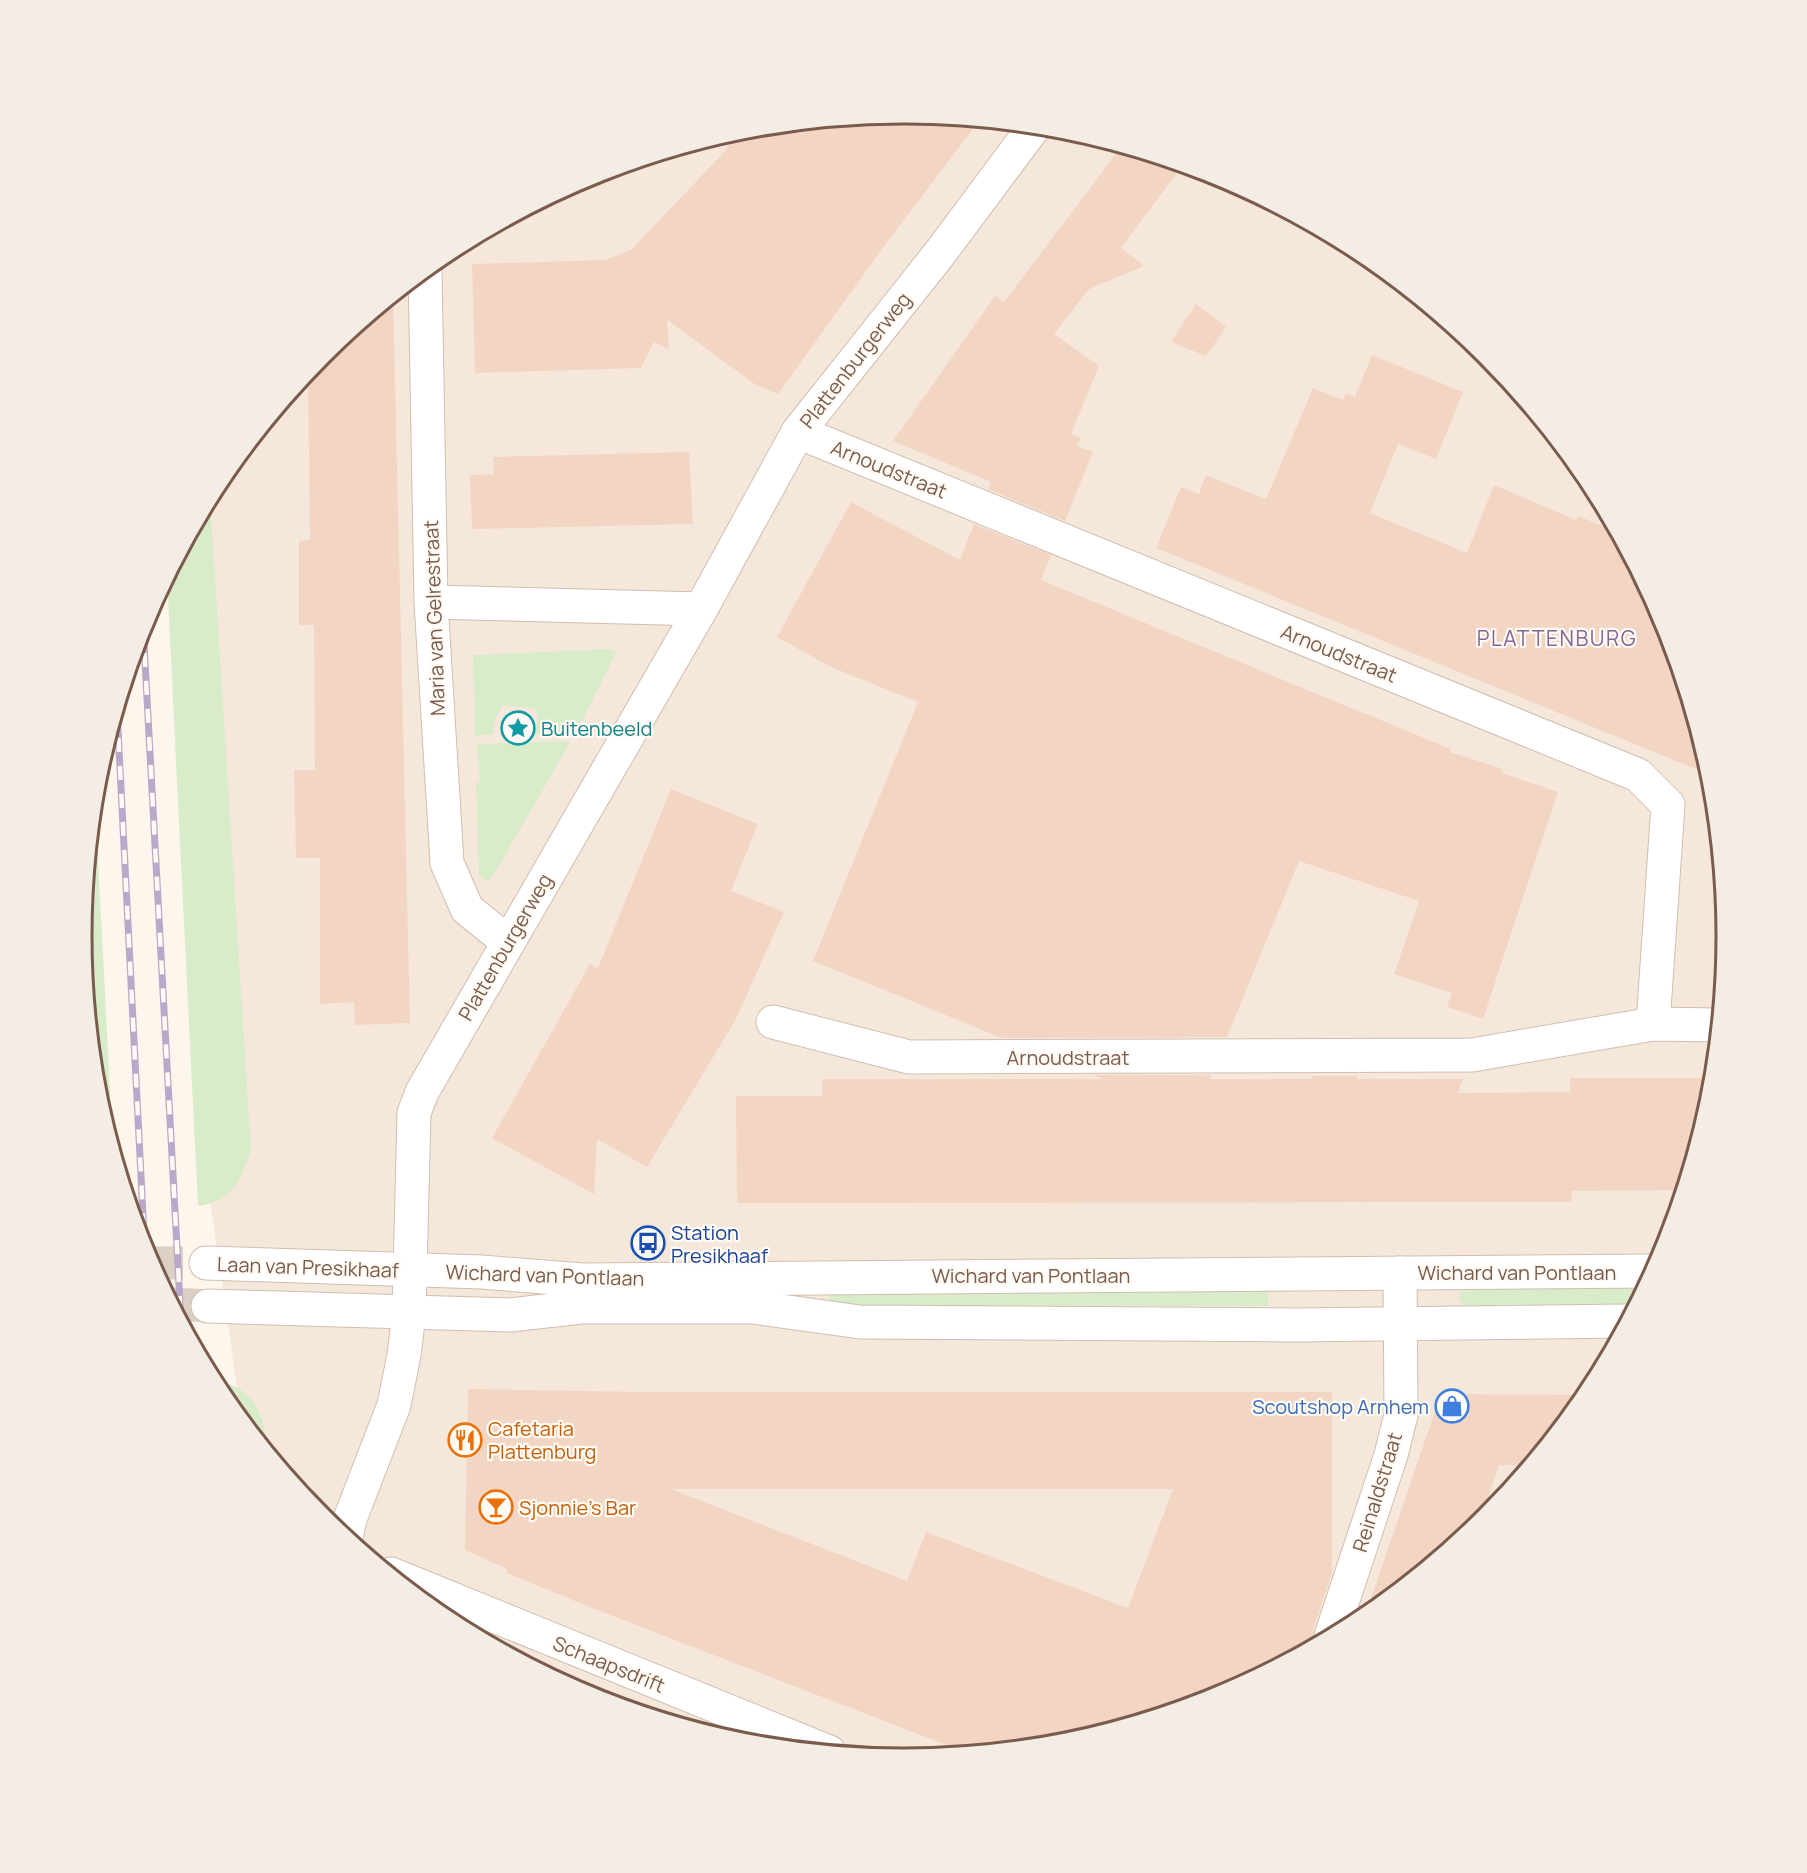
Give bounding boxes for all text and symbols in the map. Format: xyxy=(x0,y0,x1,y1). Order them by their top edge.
street label: Plattenburgerweg xyxy=(793,286,917,434)
street label: Arnoudstraat xyxy=(827,433,951,505)
street label: Maria van Gelrestraat xyxy=(417,520,451,716)
street label: Arnoudstraat xyxy=(1277,617,1401,689)
district label: PLATTENBURG xyxy=(1477,624,1637,652)
place icon: Buitenbeeld xyxy=(500,710,536,746)
place label: Buitenbeeld xyxy=(541,715,652,742)
street label: Plattenburgerweg xyxy=(452,868,558,1026)
street label: Arnoudstraat xyxy=(1007,1044,1129,1071)
place label: Station Presikhaaf xyxy=(671,1219,768,1269)
bus stop icon: Station Presikhaaf xyxy=(630,1225,666,1261)
street label: Laan van Presikhaaf xyxy=(217,1250,399,1284)
street label: Wichard van Pontlaan xyxy=(445,1258,645,1292)
street label: Wichard van Pontlaan xyxy=(1418,1259,1616,1286)
street label: Wichard van Pontlaan xyxy=(932,1262,1130,1289)
shop icon: Scoutshop Arnhem xyxy=(1434,1388,1470,1424)
place label: Scoutshop Arnhem xyxy=(1252,1393,1429,1420)
place label: Cafetaria Plattenburg xyxy=(488,1415,596,1465)
restaurant icon: Cafetaria Plattenburg xyxy=(447,1422,483,1458)
street label: Reinaldstraat xyxy=(1346,1429,1408,1555)
bar icon: Sjonnie's Bar xyxy=(478,1489,514,1525)
place label: Sjonnie's Bar xyxy=(519,1494,636,1521)
street label: Schaapsdrift xyxy=(549,1629,669,1699)

